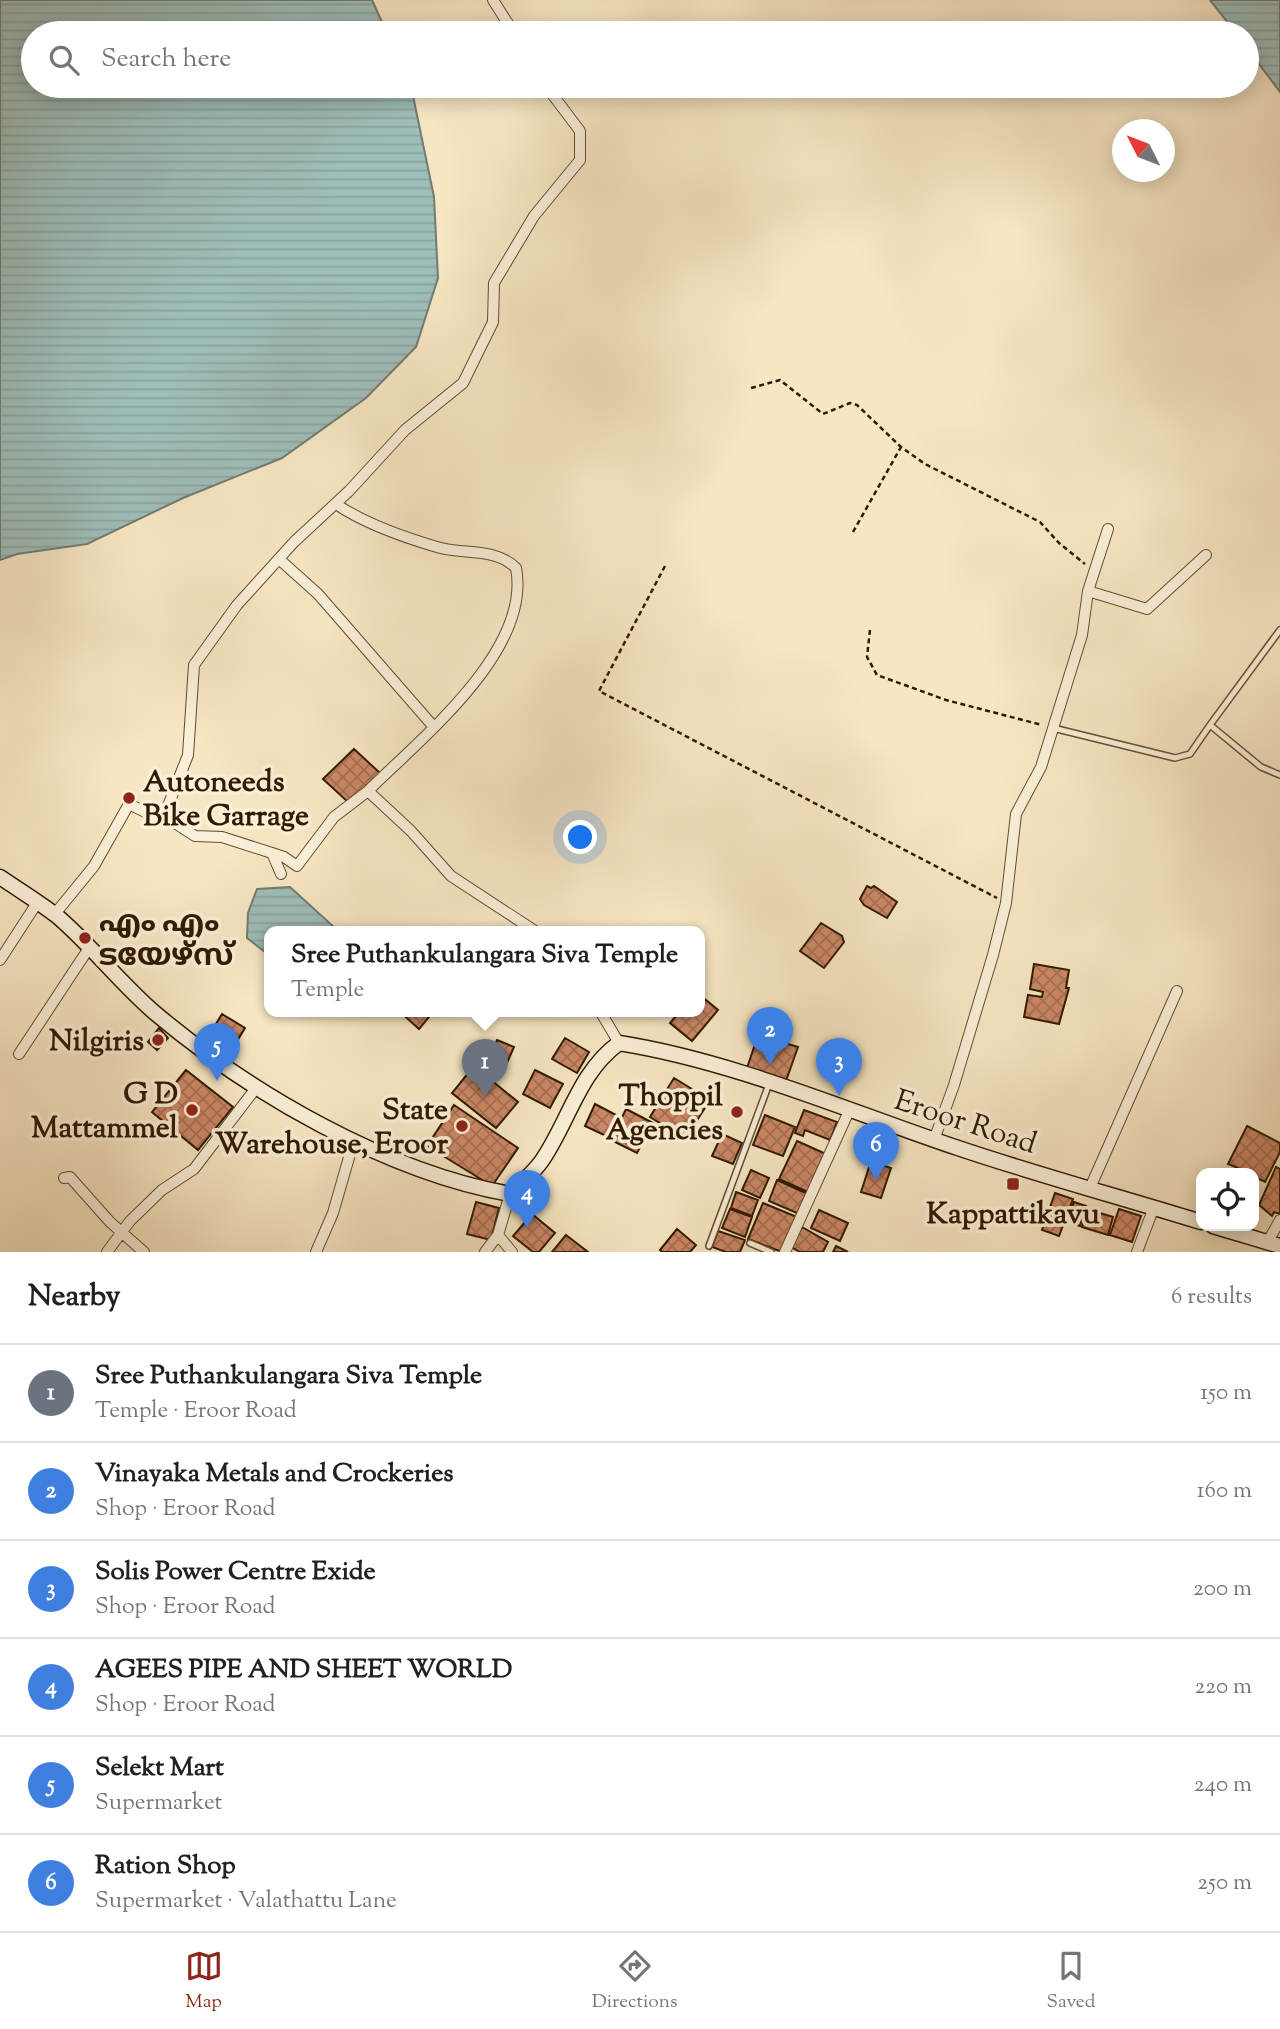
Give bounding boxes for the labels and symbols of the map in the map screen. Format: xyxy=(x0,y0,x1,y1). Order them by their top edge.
north arrow xyxy=(1112,119,1175,182)
place label: Autoneeds Bike Garrage xyxy=(143,762,309,839)
marker: Autoneeds Bike Garrage xyxy=(121,790,137,806)
your location xyxy=(563,820,597,854)
place label: എം എം ടയേഴ്‌സ് xyxy=(99,902,236,979)
marker: എം എം ടയേഴ്‌സ് xyxy=(77,930,93,946)
pin: 2 xyxy=(747,1007,793,1065)
place label: Nilgiris xyxy=(49,1021,144,1064)
pin: 5 xyxy=(194,1023,240,1081)
marker: Nilgiris xyxy=(150,1032,166,1048)
pin: 3 xyxy=(816,1038,862,1096)
pin: 1 xyxy=(462,1039,508,1097)
place label: G D Mattammel xyxy=(31,1074,179,1151)
place label: Thoppil Agencies xyxy=(606,1076,724,1153)
street label: Eroor Road xyxy=(889,1080,1042,1167)
place label: State Warehouse, Eroor xyxy=(215,1090,449,1167)
marker: G D Mattammel xyxy=(184,1102,200,1118)
marker: Thoppil Agencies xyxy=(729,1104,745,1120)
marker: State Warehouse, Eroor xyxy=(454,1118,470,1134)
pin: 6 xyxy=(853,1122,899,1180)
pin: 4 xyxy=(504,1170,550,1228)
marker: Kappattikavu xyxy=(1005,1176,1021,1192)
place label: Kappattikavu xyxy=(926,1194,1100,1237)

